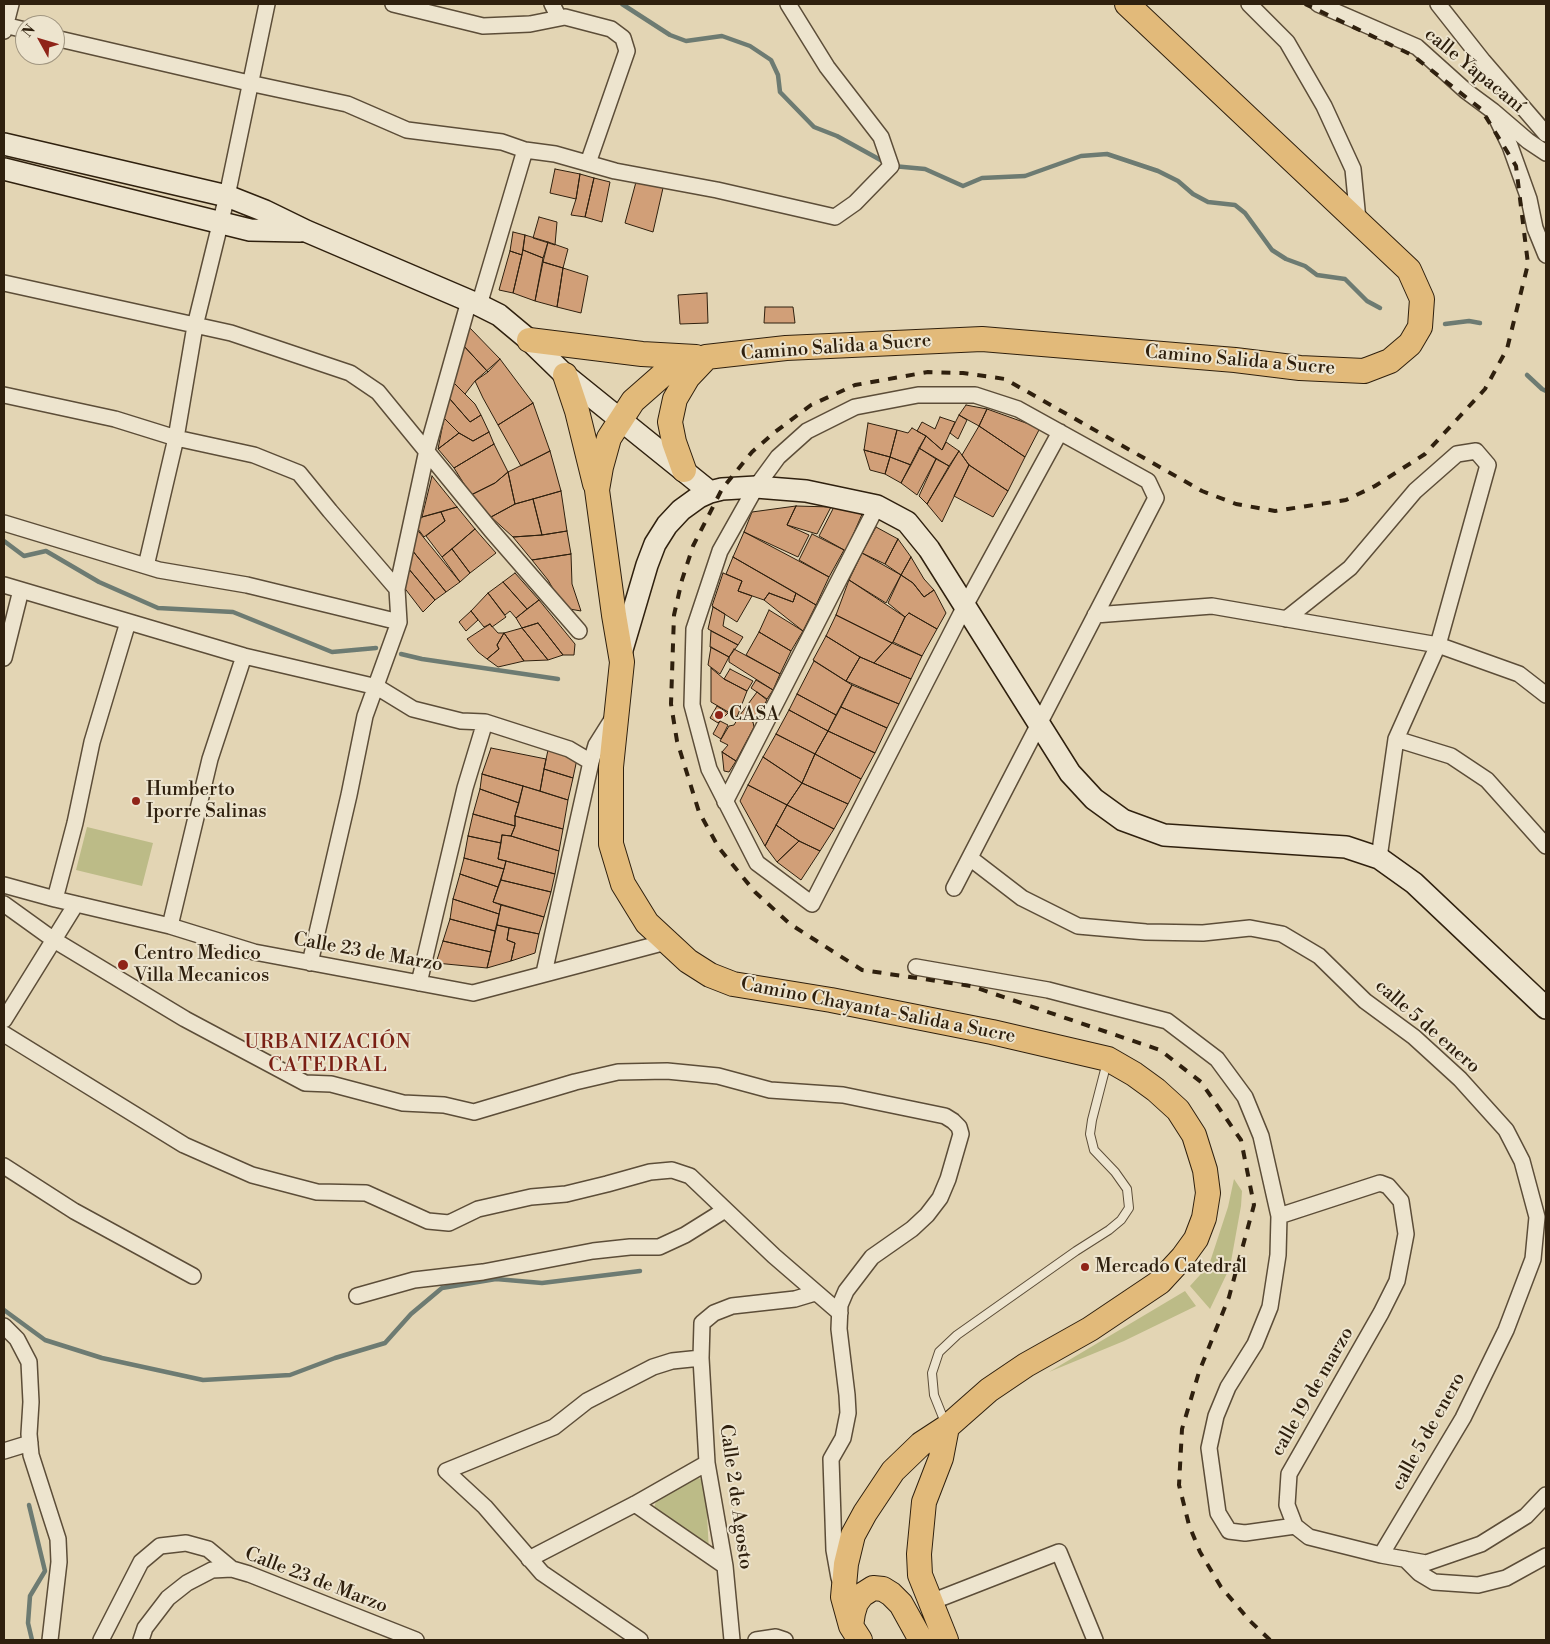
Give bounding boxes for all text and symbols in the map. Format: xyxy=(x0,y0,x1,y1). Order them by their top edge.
north arrow xyxy=(15,15,65,65)
text: N xyxy=(19,21,40,41)
street label: calle Yapacaní xyxy=(1419,24,1529,118)
street label: Camino Salida a Sucre xyxy=(740,330,932,366)
street label: Camino Salida a Sucre xyxy=(1144,341,1336,381)
place label: CASA xyxy=(729,704,779,726)
marker: CASA xyxy=(713,709,725,721)
place label: Humberto Iporre Salinas xyxy=(146,779,267,823)
marker: Humberto Iporre Salinas xyxy=(130,795,142,807)
street label: Calle 23 de Marzo xyxy=(291,929,445,977)
place label: Centro Medico Villa Mecanicos xyxy=(134,943,269,987)
marker: Centro Medico Villa Mecanicos xyxy=(116,958,130,972)
street label: Camino Chayanta-Salida a Sucre xyxy=(739,973,1017,1049)
street label: calle 5 de enero xyxy=(1370,975,1484,1079)
district label: URBANIZACIÓN CATEDRAL xyxy=(243,1031,413,1078)
place label: Mercado Catedral xyxy=(1095,1256,1247,1278)
marker: Mercado Catedral xyxy=(1079,1261,1091,1273)
street label: calle 19 de marzo xyxy=(1267,1323,1359,1461)
street label: calle 5 de enero xyxy=(1387,1369,1471,1495)
street label: Calle 2 de Agosto xyxy=(714,1423,756,1571)
street label: Calle 23 de Marzo xyxy=(241,1543,391,1619)

